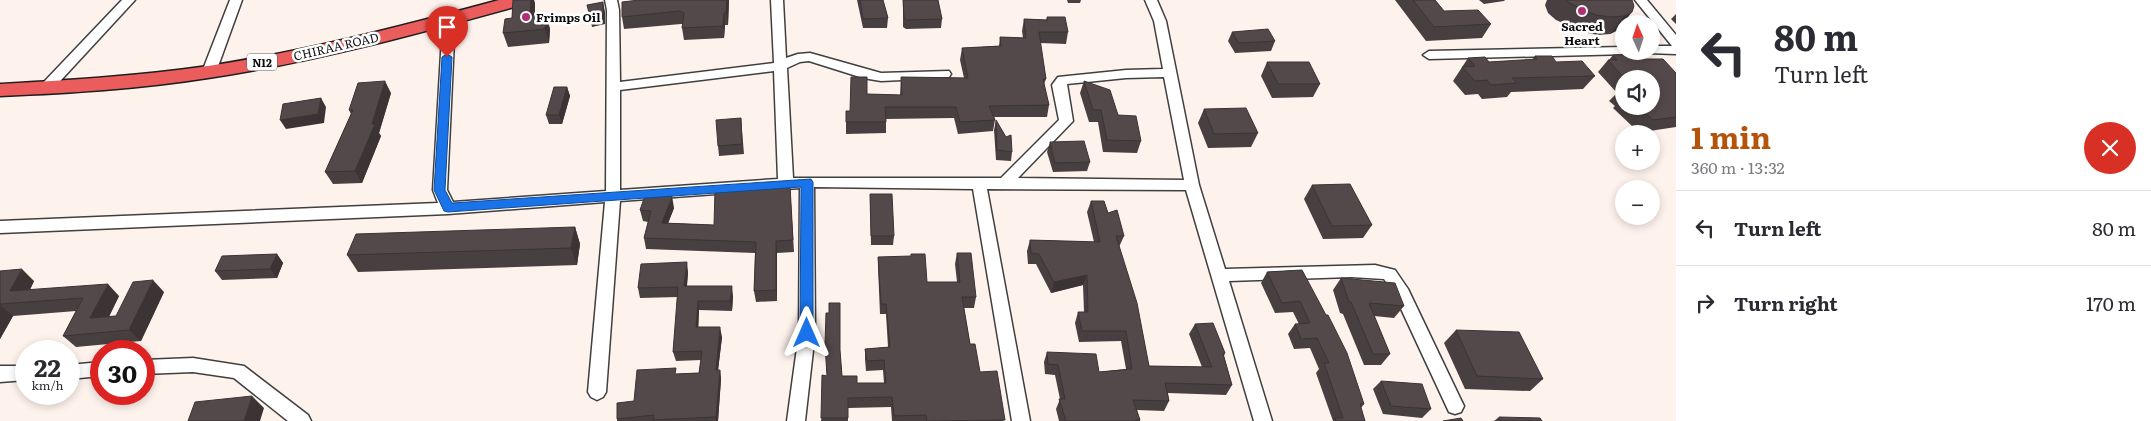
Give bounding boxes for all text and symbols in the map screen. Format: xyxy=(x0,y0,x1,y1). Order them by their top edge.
marker: Sacred Heart xyxy=(1576,5,1588,17)
pin xyxy=(426,6,468,57)
place label: Frimps Oil xyxy=(536,8,601,26)
text: 80 m xyxy=(1774,10,1858,62)
marker: Frimps Oil xyxy=(520,11,532,23)
icon: arrive xyxy=(433,13,461,41)
north arrow xyxy=(1615,15,1660,60)
map controls xyxy=(1615,15,1660,225)
place label: Sacred Heart xyxy=(1561,17,1603,49)
icon: left xyxy=(1691,20,1756,85)
street label: CHIRAA ROAD xyxy=(292,27,380,65)
road number: N12 xyxy=(247,54,277,70)
text: Turn left xyxy=(1774,57,1868,90)
button: sound xyxy=(1615,70,1660,115)
text: 1 min xyxy=(1691,114,1771,158)
button: close xyxy=(2084,122,2136,174)
button: + xyxy=(1615,125,1660,170)
text: 360 m · 13:32 xyxy=(1691,155,1785,179)
button: − xyxy=(1615,180,1660,225)
icon: left xyxy=(1691,214,1719,242)
text: Turn left xyxy=(1734,214,1821,242)
text: 80 m xyxy=(2092,214,2136,242)
icon: right xyxy=(1691,289,1719,317)
text: Turn right xyxy=(1734,289,1838,317)
text: 170 m xyxy=(2086,289,2136,317)
position arrow xyxy=(780,306,832,358)
speed limit sign: 30 xyxy=(90,340,155,405)
text: 22 xyxy=(34,348,61,385)
text: km/h xyxy=(32,376,63,394)

